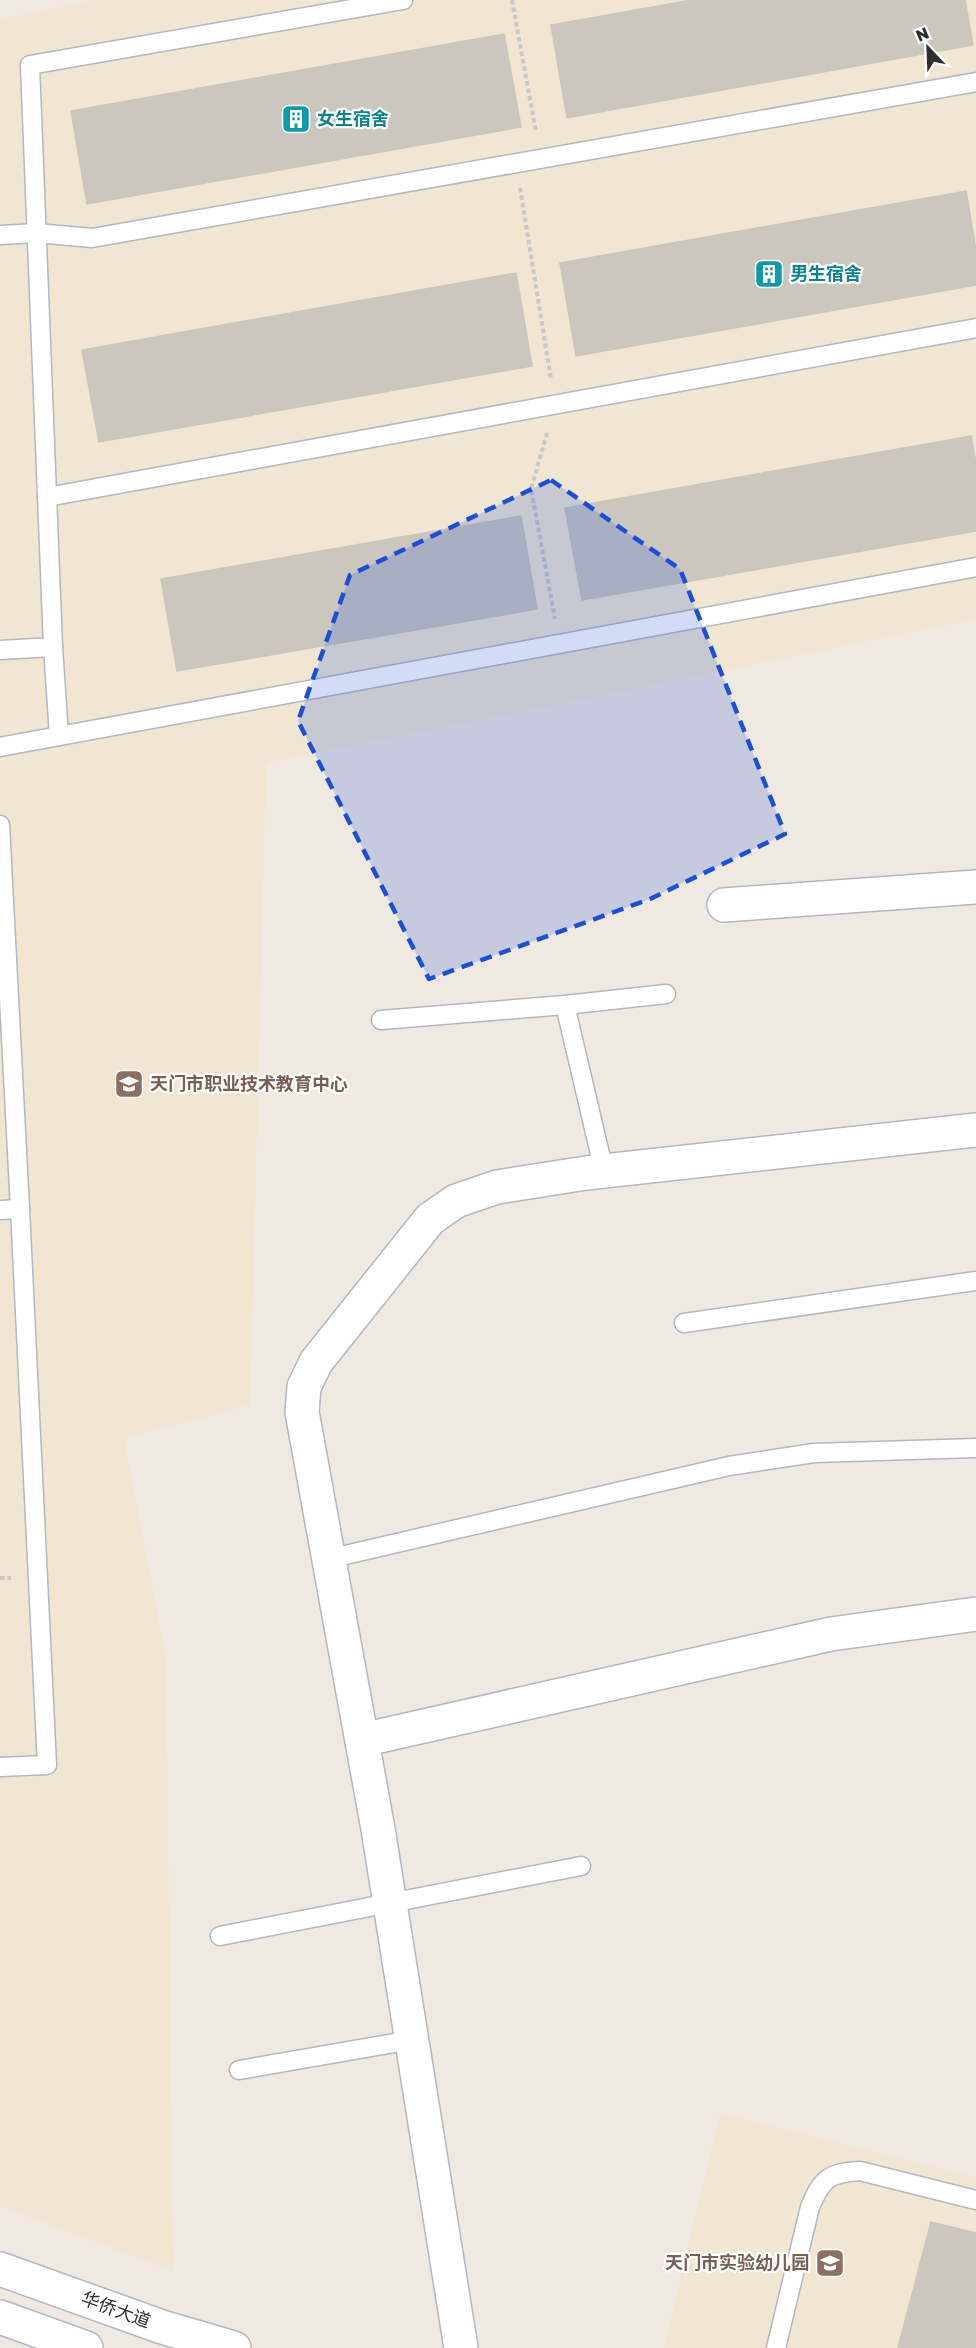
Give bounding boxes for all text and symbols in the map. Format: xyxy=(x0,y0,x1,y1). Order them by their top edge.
north arrow xyxy=(898,18,958,78)
text: N xyxy=(913,23,932,46)
building icon: 女生宿舍 xyxy=(280,103,312,135)
place label: 女生宿舍 xyxy=(317,107,389,129)
building icon: 男生宿舍 xyxy=(753,258,785,290)
place label: 男生宿舍 xyxy=(790,262,862,284)
school or university icon: 天门市职业技术教育中心 xyxy=(113,1068,145,1100)
place label: 天门市职业技术教育中心 xyxy=(150,1072,348,1094)
school or university icon: 天门市实验幼儿园 xyxy=(814,2247,846,2279)
place label: 天门市实验幼儿园 xyxy=(665,2251,809,2273)
street label: 华侨大道 xyxy=(79,2286,154,2332)

